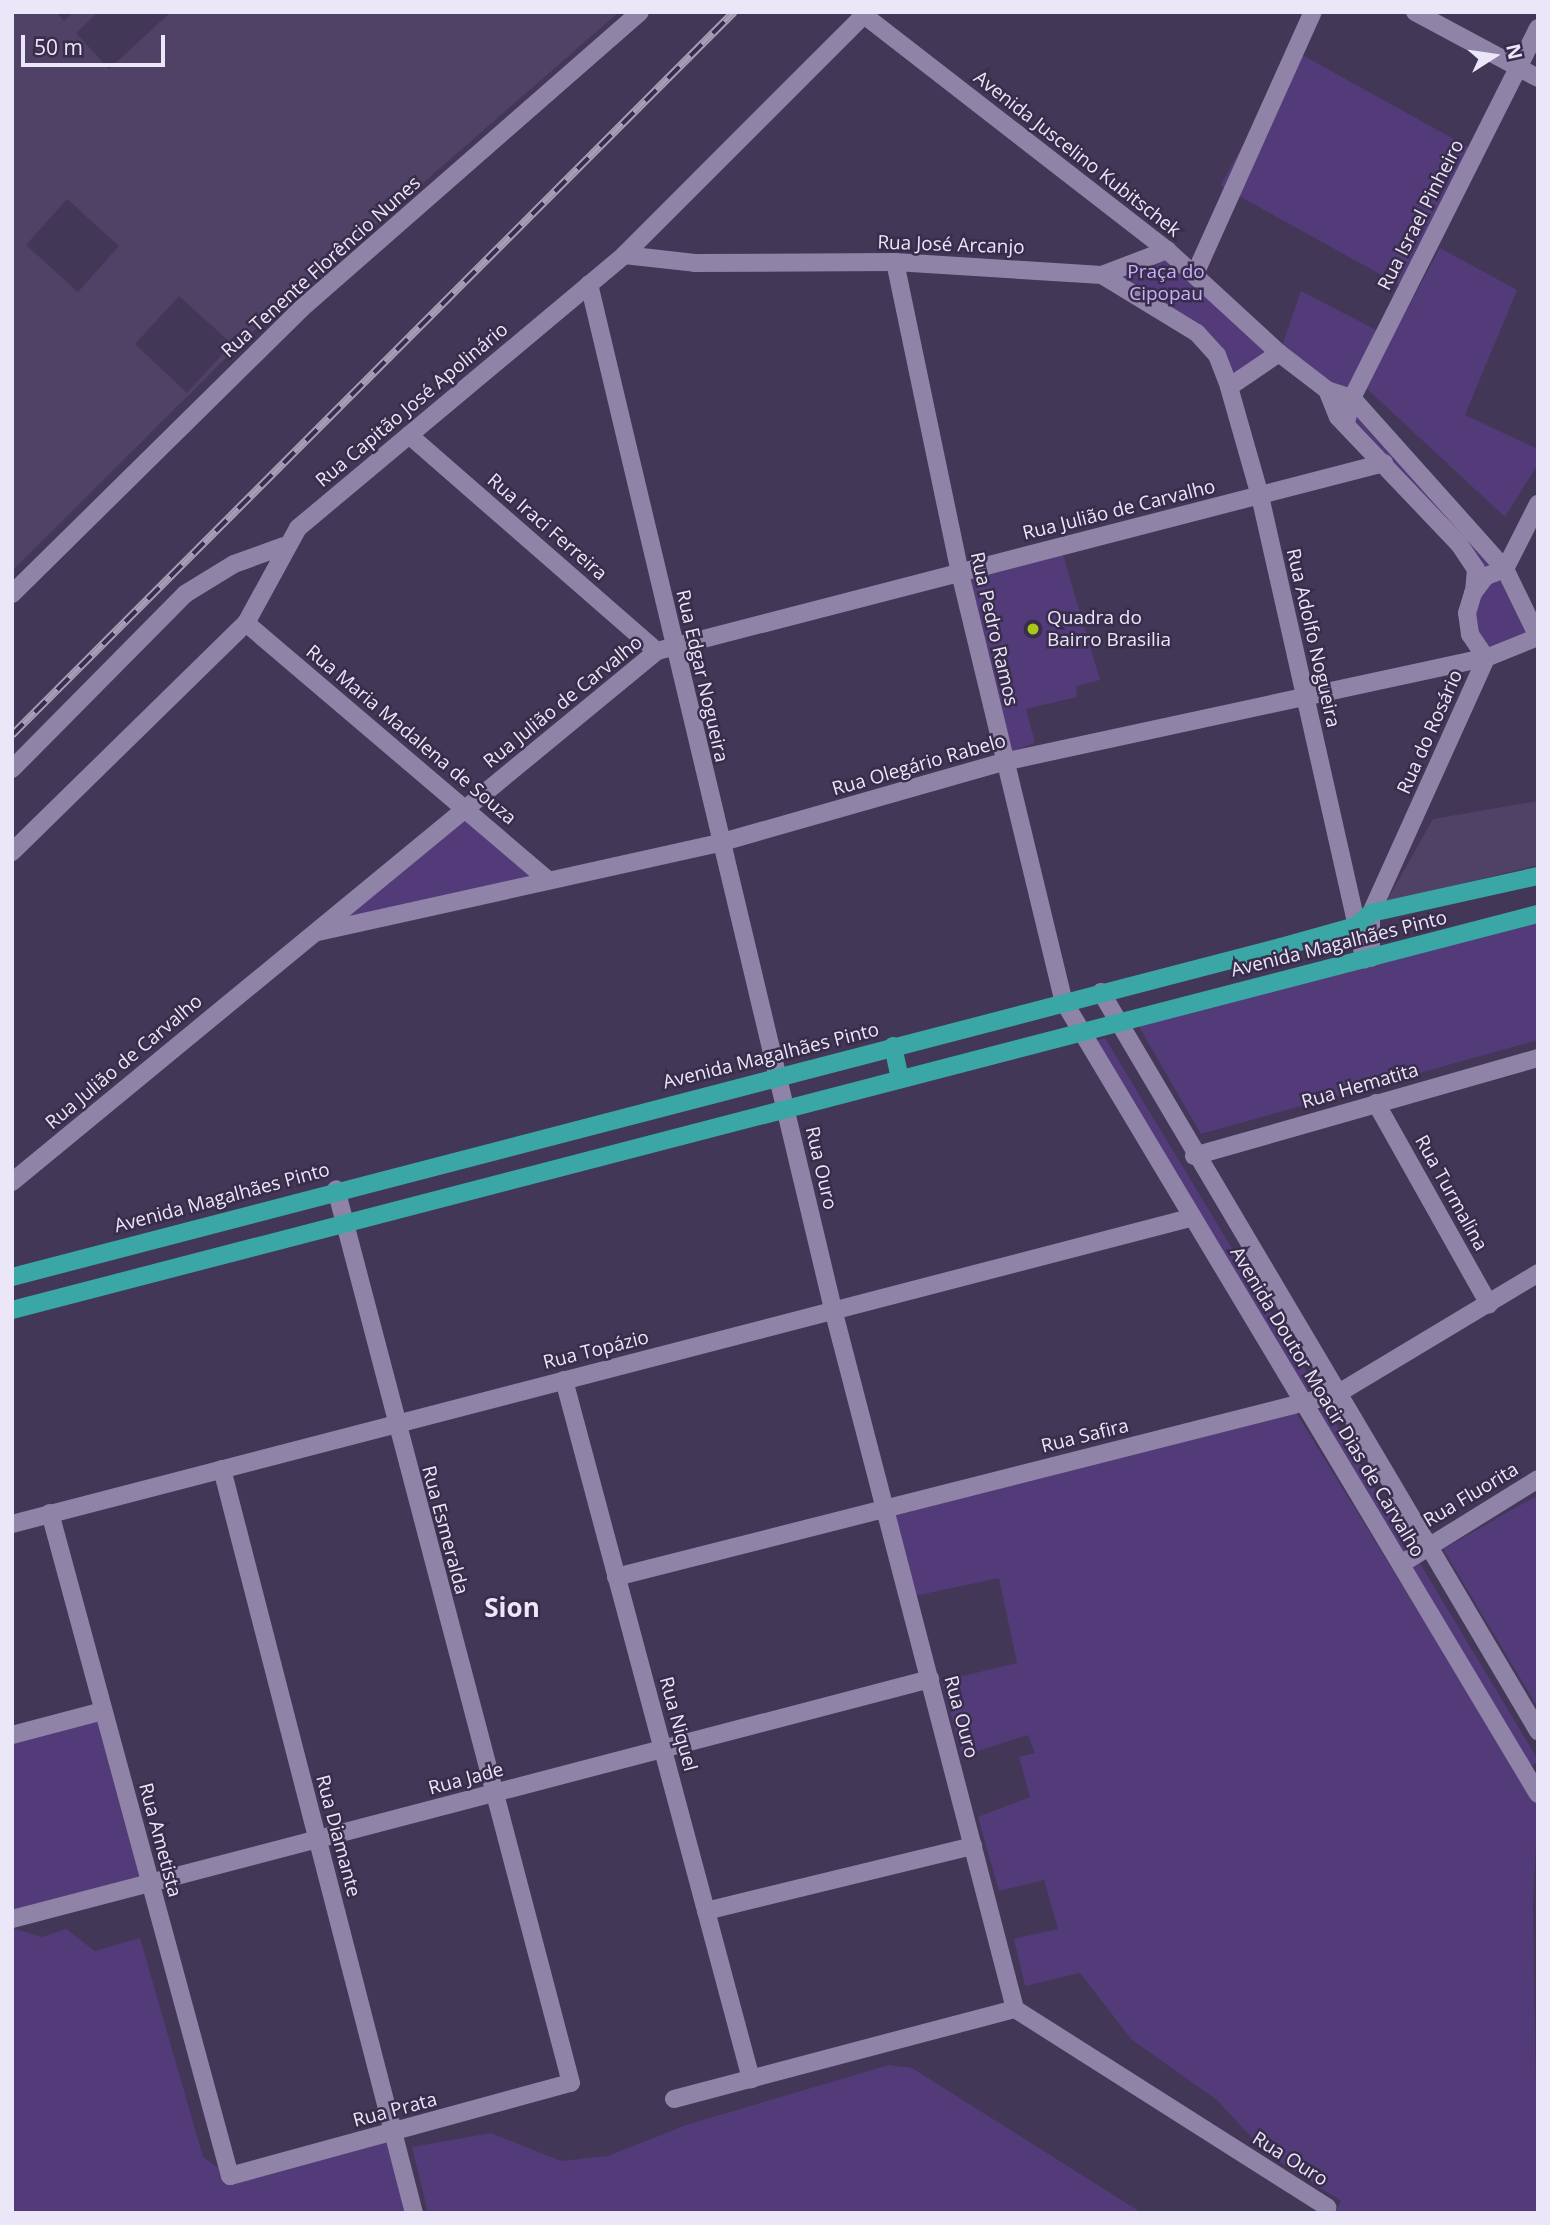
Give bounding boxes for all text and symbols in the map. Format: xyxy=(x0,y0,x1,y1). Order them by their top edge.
scale bar xyxy=(24,21,168,65)
north arrow xyxy=(1459,21,1529,91)
text: 50 m xyxy=(34,33,83,61)
text: N xyxy=(1500,41,1529,62)
street label: Avenida Juscelino Kubitschek xyxy=(969,66,1185,242)
street label: Rua Israel Pinheiro xyxy=(1373,136,1469,294)
street label: Rua Tenente Florêncio Nunes xyxy=(217,172,425,362)
street label: Rua José Arcanjo xyxy=(877,231,1025,259)
park label: Praça do Cipopau xyxy=(1127,261,1205,305)
street label: Rua Capitão José Apolinário xyxy=(311,318,513,492)
street label: Rua Iraci Ferreira xyxy=(482,469,612,585)
street label: Rua Julião de Carvalho xyxy=(1020,475,1218,545)
street label: Rua Adolfo Nogueira xyxy=(1281,546,1345,730)
street label: Rua Pedro Ramos xyxy=(965,550,1023,708)
street label: Rua Edgar Nogueira xyxy=(671,588,733,764)
place label: Quadra do Bairro Brasilia xyxy=(1047,607,1171,651)
marker: Quadra do Bairro Brasilia xyxy=(1025,621,1041,637)
street label: Rua Julião de Carvalho xyxy=(479,631,647,773)
street label: Rua Maria Madalena de Souza xyxy=(301,640,521,830)
street label: Rua do Rosário xyxy=(1392,666,1468,798)
street label: Rua Olegário Rabelo xyxy=(829,729,1009,801)
street label: Avenida Magalhães Pinto xyxy=(1229,906,1449,982)
street label: Rua Julião de Carvalho xyxy=(41,990,207,1134)
street label: Avenida Magalhães Pinto xyxy=(661,1018,881,1094)
street label: Rua Hematita xyxy=(1299,1058,1421,1114)
street label: Rua Ouro xyxy=(800,1124,842,1212)
street label: Rua Turmalina xyxy=(1410,1131,1492,1255)
street label: Avenida Magalhães Pinto xyxy=(112,1158,332,1238)
street label: Avenida Doutor Moacir Dias de Carvalho xyxy=(1225,1243,1429,1561)
street label: Rua Topázio xyxy=(541,1326,651,1374)
street label: Rua Safira xyxy=(1039,1414,1131,1458)
street label: Rua Fluorita xyxy=(1420,1458,1522,1532)
street label: Rua Esmeralda xyxy=(417,1463,473,1597)
district label: Sion xyxy=(484,1592,540,1624)
street label: Rua Ouro xyxy=(939,1673,983,1761)
street label: Rua Niquel xyxy=(654,1674,702,1774)
street label: Rua Jade xyxy=(426,1758,506,1800)
street label: Rua Diamante xyxy=(311,1773,365,1899)
street label: Rua Ametista xyxy=(134,1780,186,1900)
street label: Rua Prata xyxy=(351,2088,439,2132)
street label: Rua Ouro xyxy=(1248,2127,1332,2191)

